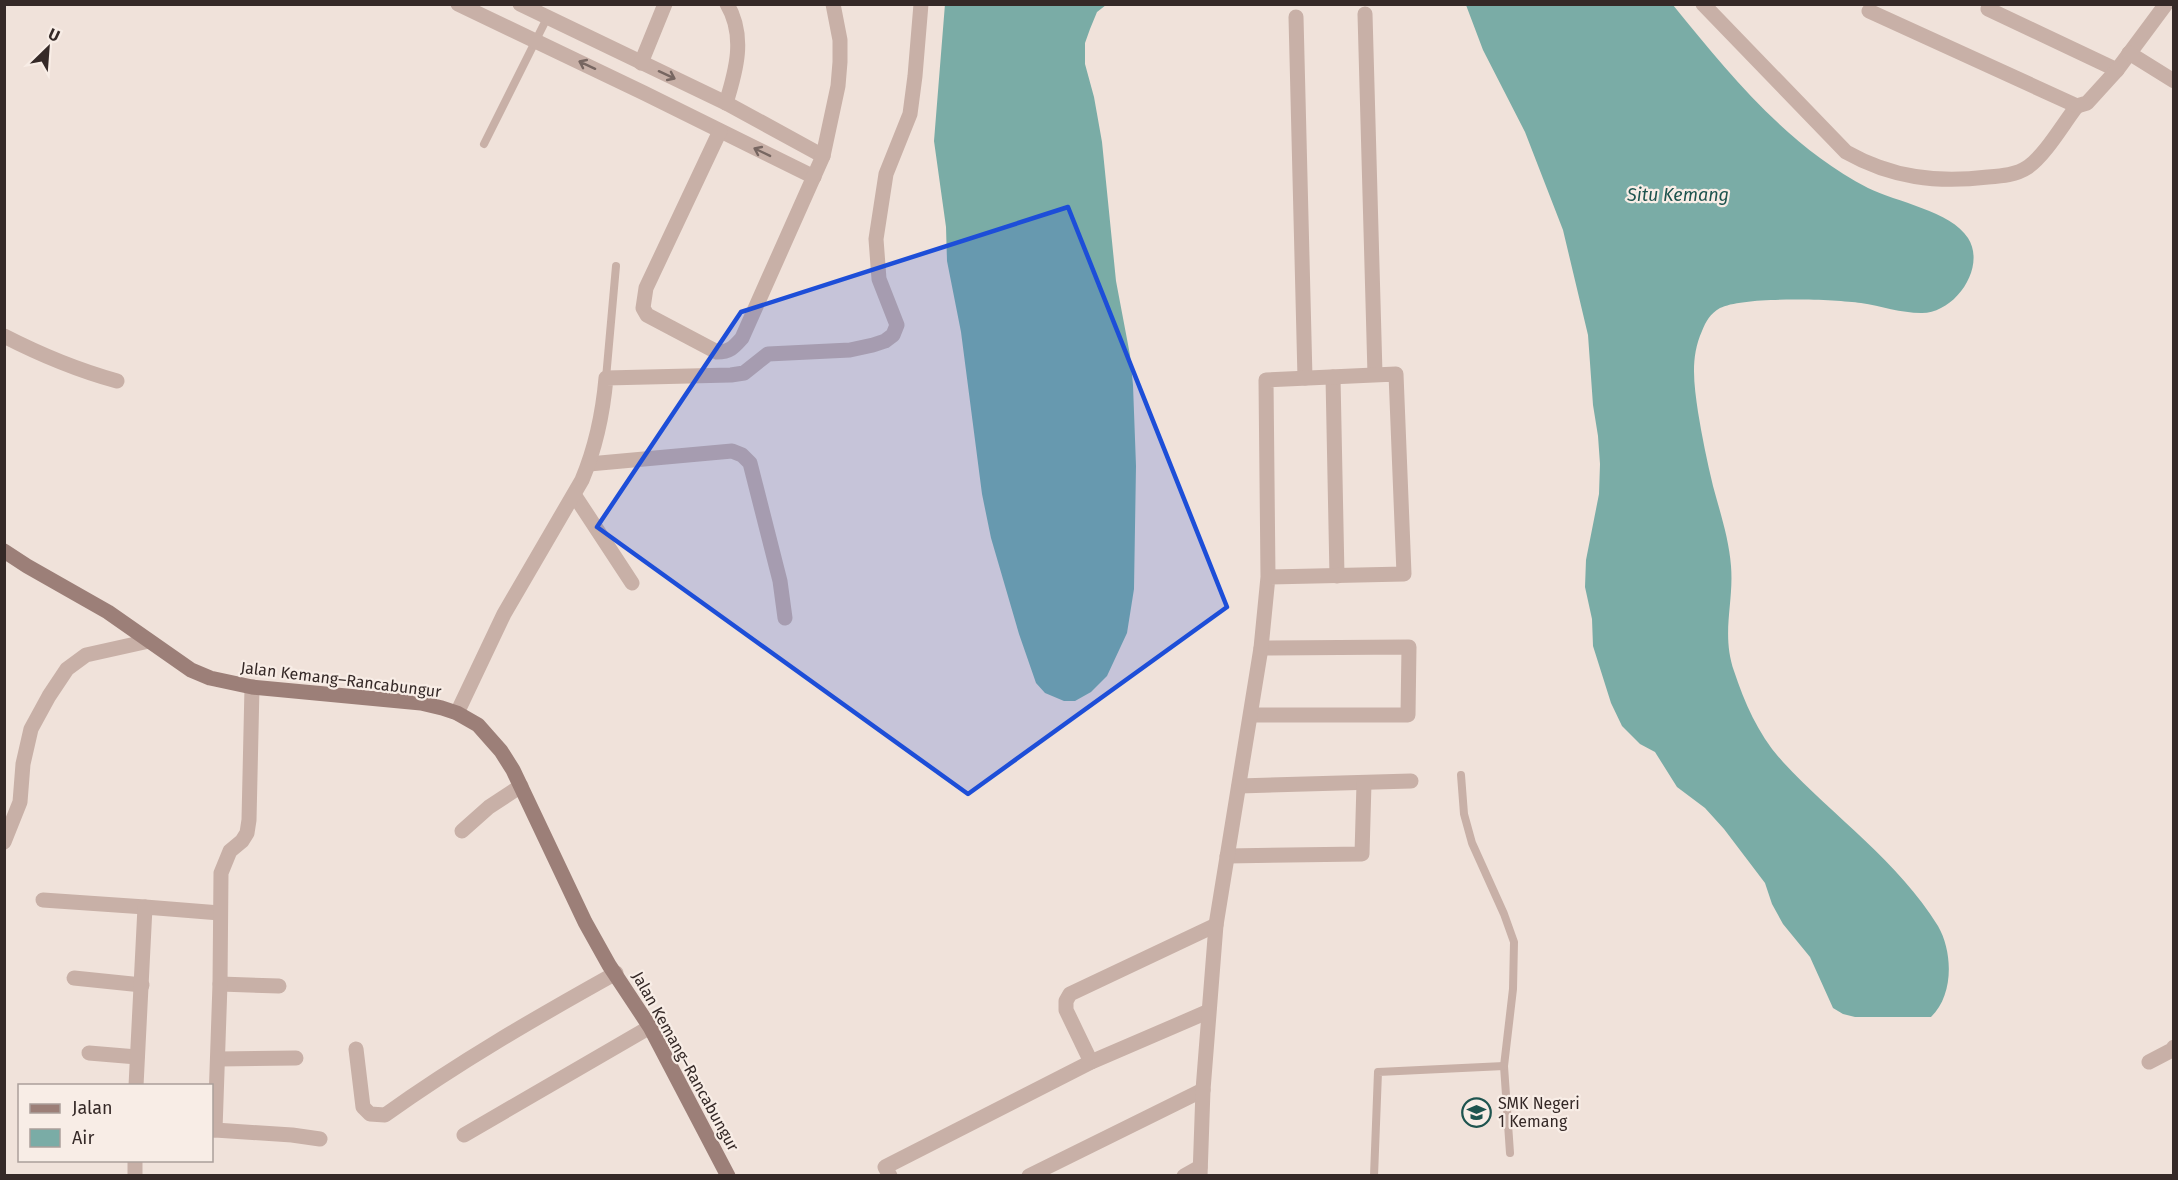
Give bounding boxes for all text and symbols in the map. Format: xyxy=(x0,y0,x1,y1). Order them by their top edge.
north arrow xyxy=(18,18,78,78)
text: U xyxy=(45,24,63,46)
one-way arrow xyxy=(578,59,596,71)
one-way arrow xyxy=(658,70,676,82)
one-way arrow xyxy=(753,145,771,157)
water label: Situ Kemang xyxy=(1626,184,1729,206)
street label: Jalan Kemang–Rancabungur xyxy=(239,658,443,701)
street label: Jalan Kemang–Rancabungur xyxy=(628,968,743,1155)
legend xyxy=(18,1084,213,1162)
place label: SMK Negeri 1 Kemang xyxy=(1498,1094,1580,1131)
school or university icon: SMK Negeri 1 Kemang xyxy=(1461,1096,1493,1128)
text: Jalan xyxy=(72,1097,113,1119)
text: Air xyxy=(72,1127,94,1149)

